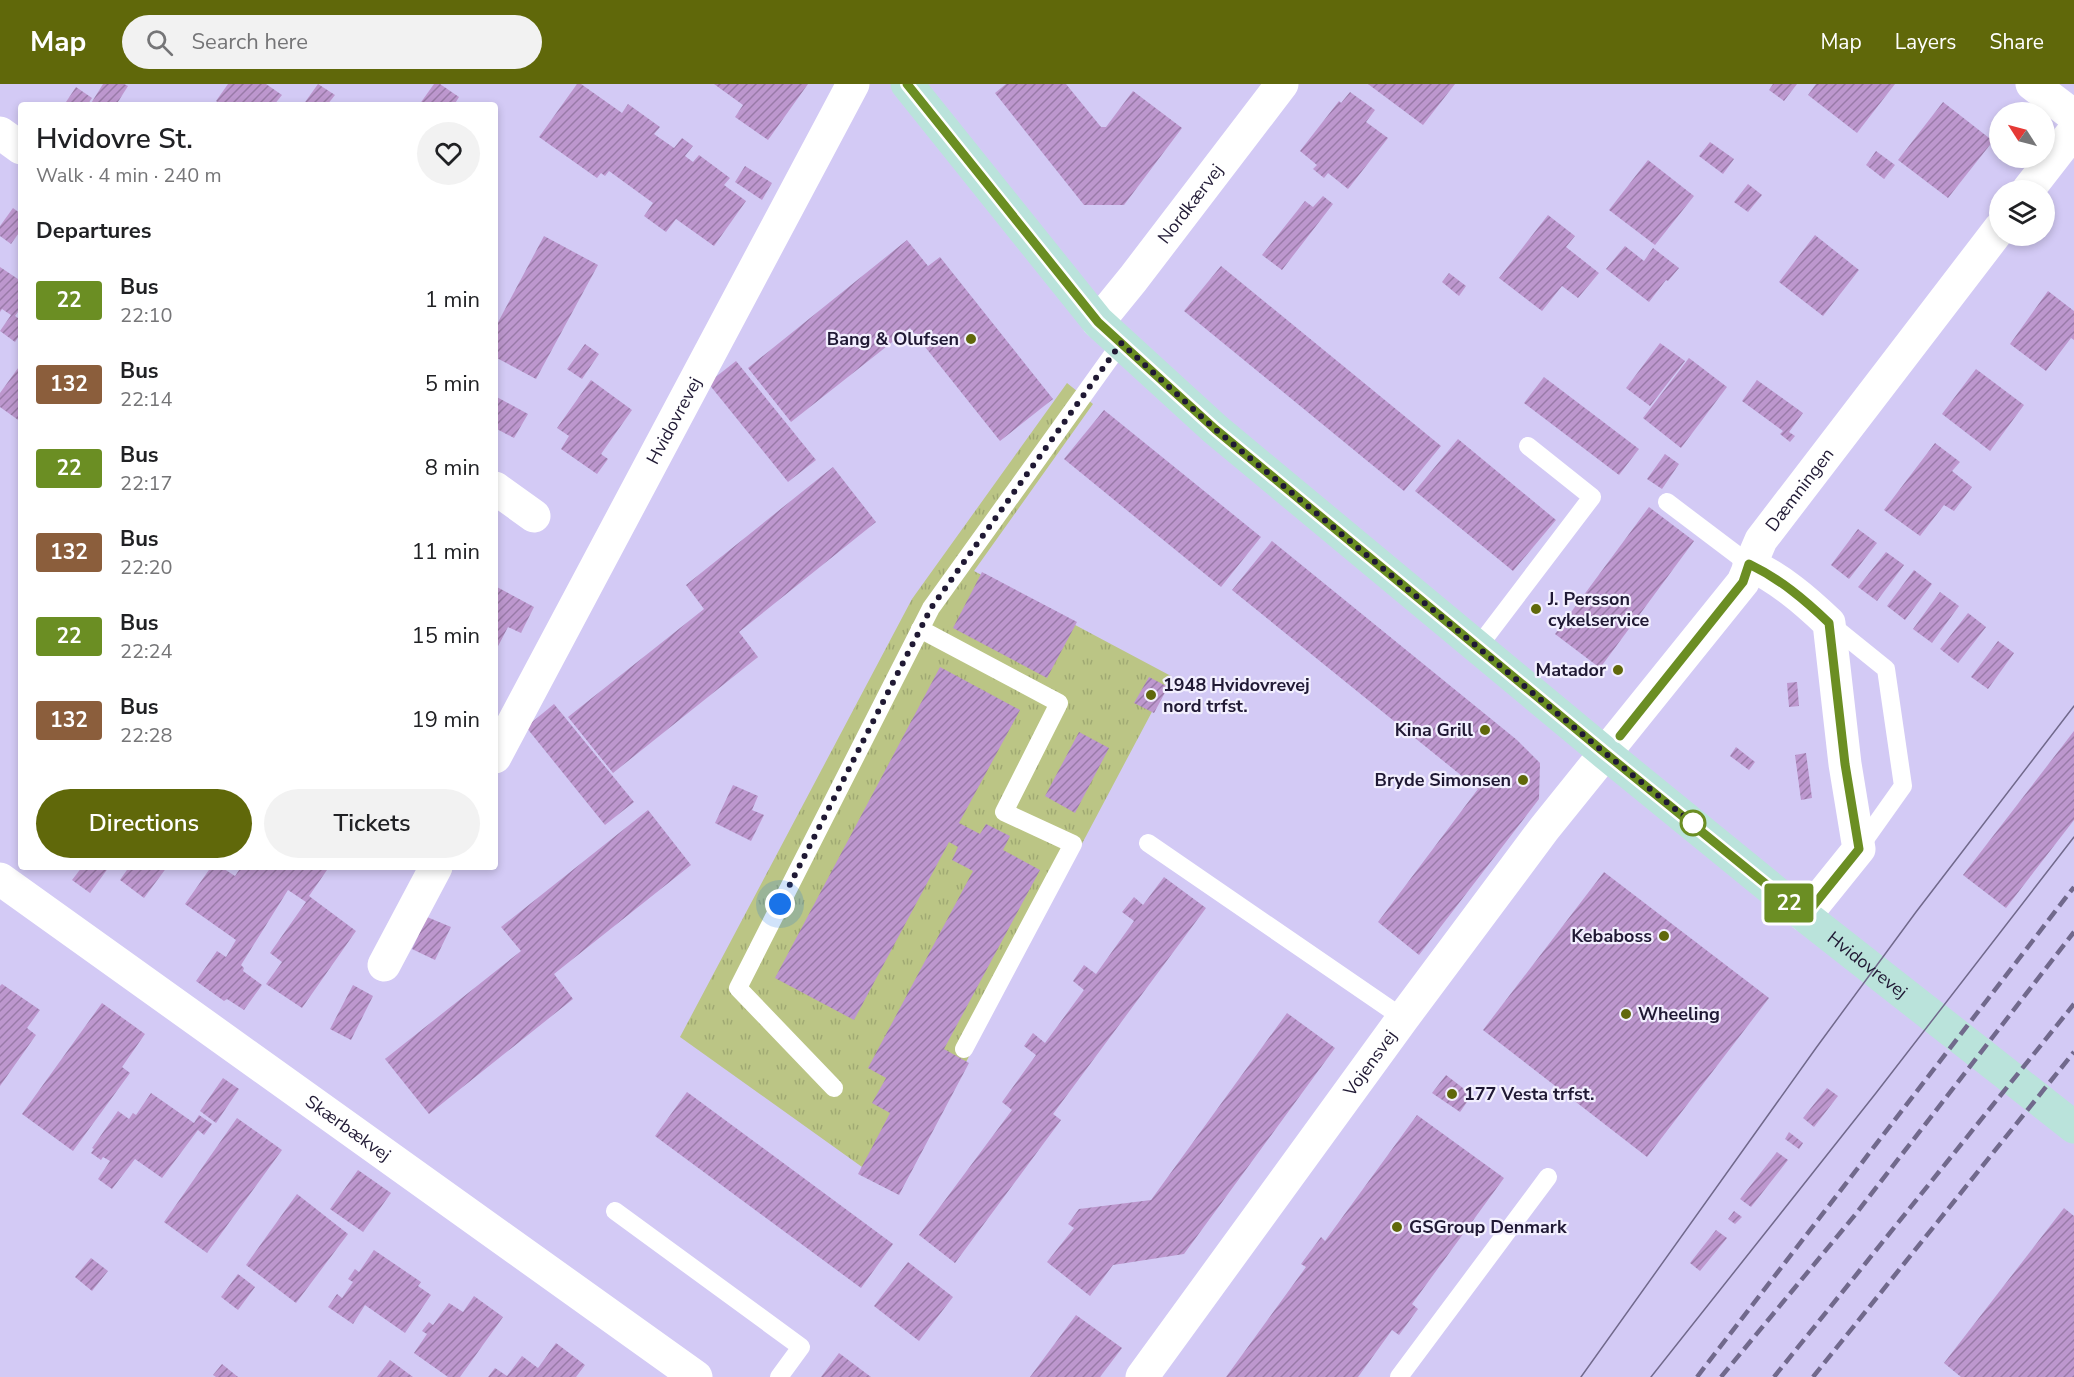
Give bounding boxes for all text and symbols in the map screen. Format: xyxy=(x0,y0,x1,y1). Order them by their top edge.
search box xyxy=(122,15,542,69)
text: Map xyxy=(30,23,86,61)
icon: search xyxy=(143,26,176,59)
text: Search here xyxy=(191,27,308,57)
text: Map xyxy=(1820,28,1862,56)
text: Layers xyxy=(1895,28,1956,56)
text: Share xyxy=(1989,28,2044,56)
north arrow xyxy=(1989,102,2055,168)
map controls xyxy=(1989,102,2055,246)
text: Hvidovre St. xyxy=(36,120,193,158)
button: heart xyxy=(417,122,480,185)
street label: Nordkærvej xyxy=(1152,159,1229,249)
text: Walk · 4 min · 240 m xyxy=(36,162,222,189)
button: layers xyxy=(1989,180,2055,246)
text: Departures xyxy=(36,216,151,246)
text: Bus xyxy=(120,272,159,302)
text: 1 min xyxy=(425,285,480,315)
text: 22 xyxy=(56,286,82,314)
text: 22:10 xyxy=(120,302,173,329)
place label: Bang & Olufsen xyxy=(827,327,959,351)
marker: Bang & Olufsen xyxy=(964,332,978,346)
text: Bus xyxy=(120,356,159,386)
text: 5 min xyxy=(425,369,480,399)
text: 132 xyxy=(50,370,88,398)
street label: Hvidovrevej xyxy=(641,373,707,468)
text: 22:14 xyxy=(120,386,173,413)
text: Bus xyxy=(120,440,159,470)
street label: Dæmningen xyxy=(1760,443,1839,536)
text: 8 min xyxy=(425,453,480,483)
text: 22 xyxy=(56,454,82,482)
text: 22:17 xyxy=(120,470,173,497)
text: Bus xyxy=(120,524,159,554)
text: 11 min xyxy=(412,537,480,567)
text: 132 xyxy=(50,538,88,566)
text: 22:20 xyxy=(120,554,173,581)
place label: J. Persson cykelservice xyxy=(1547,587,1650,632)
marker: J. Persson cykelservice xyxy=(1529,602,1543,616)
text: Bus xyxy=(120,608,159,638)
text: 15 min xyxy=(412,621,480,651)
text: 22 xyxy=(56,622,82,650)
text: 22:24 xyxy=(120,638,173,665)
place label: Matador xyxy=(1536,658,1606,682)
marker: Matador xyxy=(1611,663,1625,677)
place label: 1948 Hvidovrevej nord trfst. xyxy=(1163,673,1310,718)
marker: 1948 Hvidovrevej nord trfst. xyxy=(1144,688,1158,702)
text: Bus xyxy=(120,692,159,722)
text: 19 min xyxy=(412,705,480,735)
text: 132 xyxy=(50,706,88,734)
place label: Kina Grill xyxy=(1395,718,1473,742)
text: 22:28 xyxy=(120,722,173,749)
marker: Kina Grill xyxy=(1478,723,1492,737)
place label: Bryde Simonsen xyxy=(1375,768,1511,792)
marker: Bryde Simonsen xyxy=(1516,773,1530,787)
button: Directions xyxy=(36,789,252,858)
button: Tickets xyxy=(264,789,480,858)
unlabelled marker xyxy=(1680,810,1706,836)
line badge: 22 xyxy=(1762,884,1816,922)
your location xyxy=(765,889,795,919)
text: 22 xyxy=(1776,889,1802,917)
place label: Kebaboss xyxy=(1571,924,1652,948)
street label: Hvidovrevej xyxy=(1822,926,1912,1004)
marker: Kebaboss xyxy=(1657,929,1671,943)
place label: Wheeling xyxy=(1638,1002,1720,1026)
marker: Wheeling xyxy=(1619,1007,1633,1021)
street label: Vojensvej xyxy=(1337,1025,1402,1102)
place label: 177 Vesta trfst. xyxy=(1464,1082,1594,1106)
marker: 177 Vesta trfst. xyxy=(1445,1087,1459,1101)
street label: Skærbækvej xyxy=(301,1089,396,1167)
place label: GSGroup Denmark xyxy=(1409,1215,1567,1239)
marker: GSGroup Denmark xyxy=(1390,1220,1404,1234)

